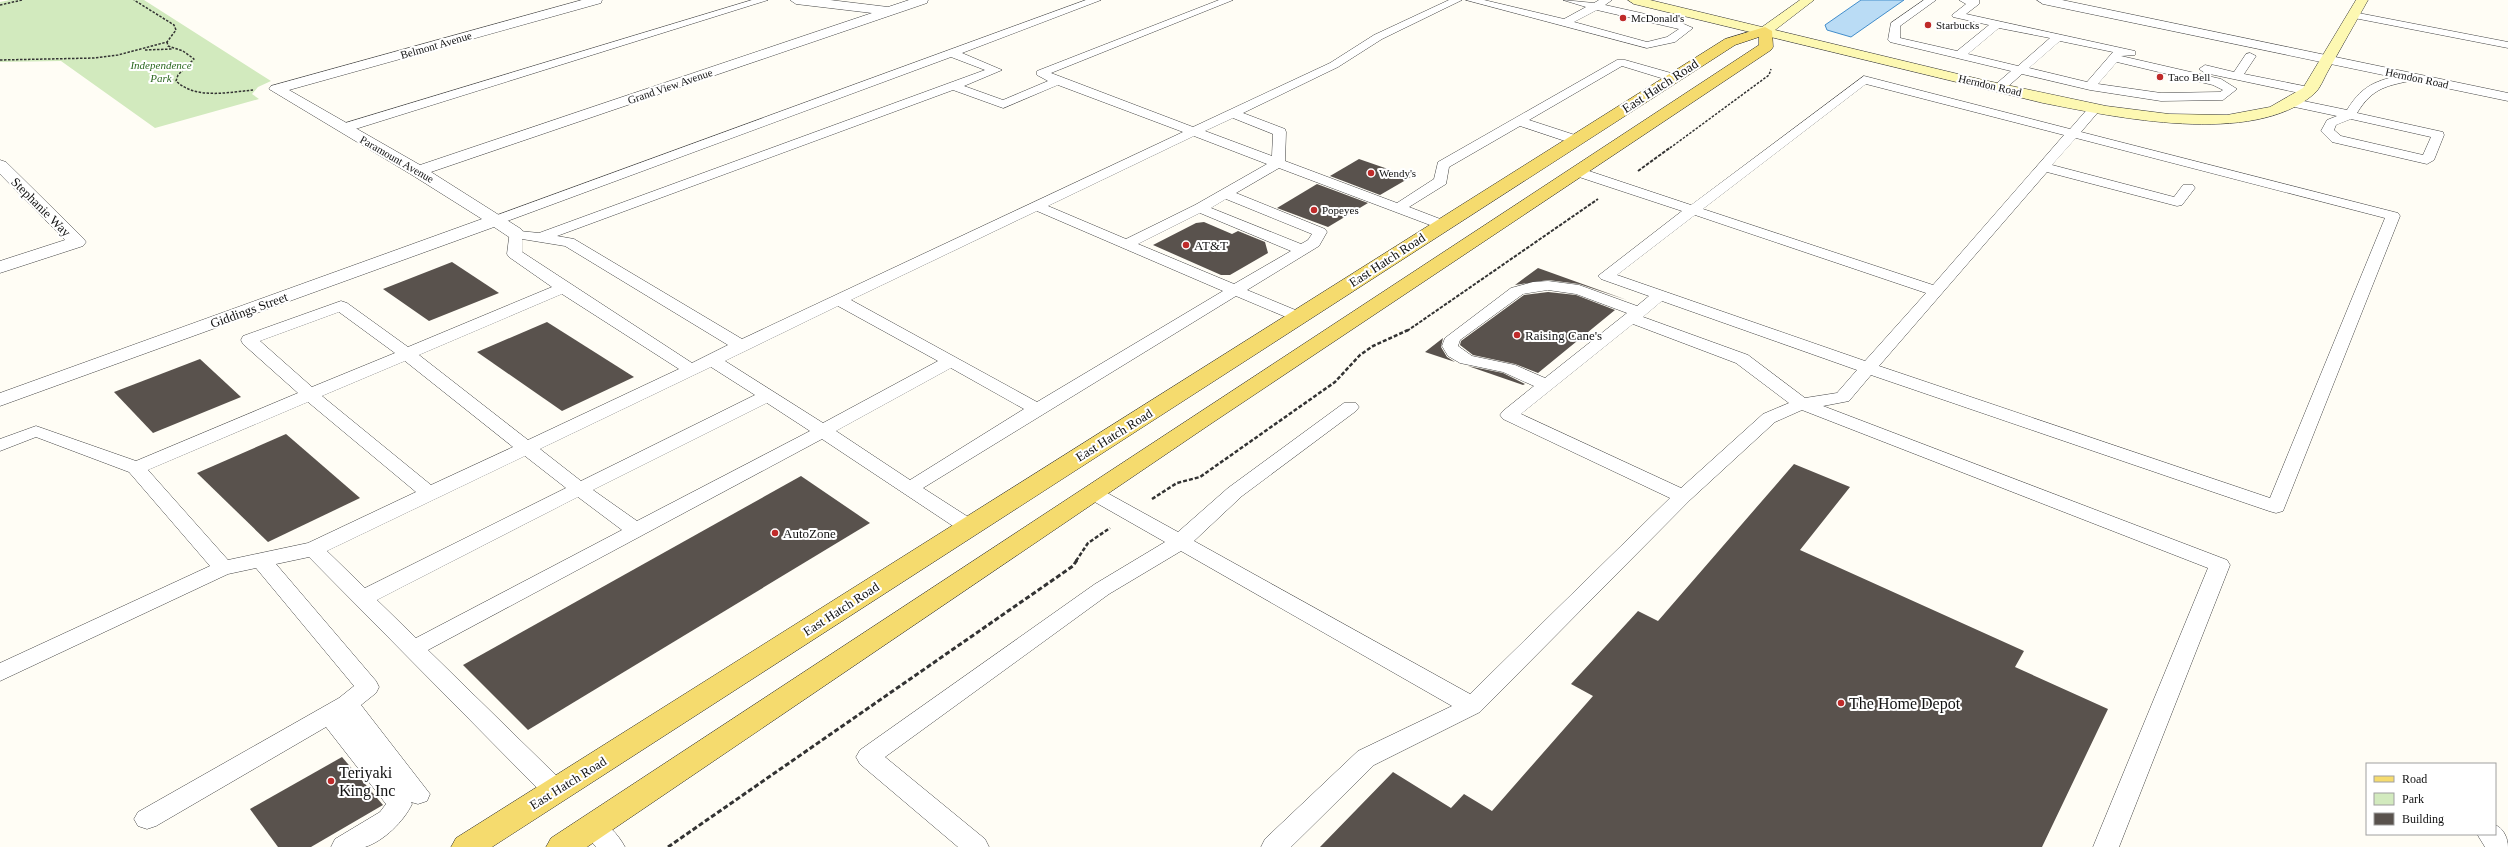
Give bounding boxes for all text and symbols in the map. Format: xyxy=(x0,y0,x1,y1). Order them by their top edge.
place label: McDonald's xyxy=(1631,12,1684,24)
marker: McDonald's xyxy=(1618,13,1628,23)
place label: Starbucks xyxy=(1936,19,1979,31)
marker: Starbucks xyxy=(1923,20,1933,30)
street label: Belmont Avenue xyxy=(399,29,473,61)
street label: East Hatch Road xyxy=(1619,56,1701,116)
park label: Independence Park xyxy=(129,59,192,84)
street label: Herndon Road xyxy=(2384,65,2450,91)
street label: Grand View Avenue xyxy=(626,66,714,106)
place label: Taco Bell xyxy=(2168,71,2210,83)
street label: Herndon Road xyxy=(1957,72,2023,98)
marker: Taco Bell xyxy=(2155,72,2165,82)
street label: Paramount Avenue xyxy=(358,133,436,185)
place label: Wendy's xyxy=(1379,167,1416,179)
marker: Wendy's xyxy=(1366,168,1376,178)
street label: Stephanie Way xyxy=(8,174,74,240)
place label: Popeyes xyxy=(1322,204,1359,216)
marker: Popeyes xyxy=(1309,205,1319,215)
street label: East Hatch Road xyxy=(1346,230,1428,290)
place label: AT&T xyxy=(1194,238,1228,253)
marker: AT&T xyxy=(1181,240,1191,250)
street label: Giddings Street xyxy=(208,289,290,331)
place label: Raising Cane's xyxy=(1525,328,1602,343)
marker: Raising Cane's xyxy=(1512,330,1522,340)
street label: East Hatch Road xyxy=(1073,405,1155,465)
place label: AutoZone xyxy=(783,526,836,541)
marker: AutoZone xyxy=(770,528,780,538)
street label: East Hatch Road xyxy=(800,579,882,639)
place label: The Home Depot xyxy=(1849,695,1961,713)
marker: The Home Depot xyxy=(1836,698,1846,708)
street label: East Hatch Road xyxy=(527,753,609,813)
legend xyxy=(2366,763,2496,835)
place label: Teriyaki King Inc xyxy=(339,764,395,800)
text: Road xyxy=(2402,772,2427,786)
marker: Teriyaki King Inc xyxy=(326,776,336,786)
text: Park xyxy=(2402,792,2424,806)
text: Building xyxy=(2402,812,2444,826)

